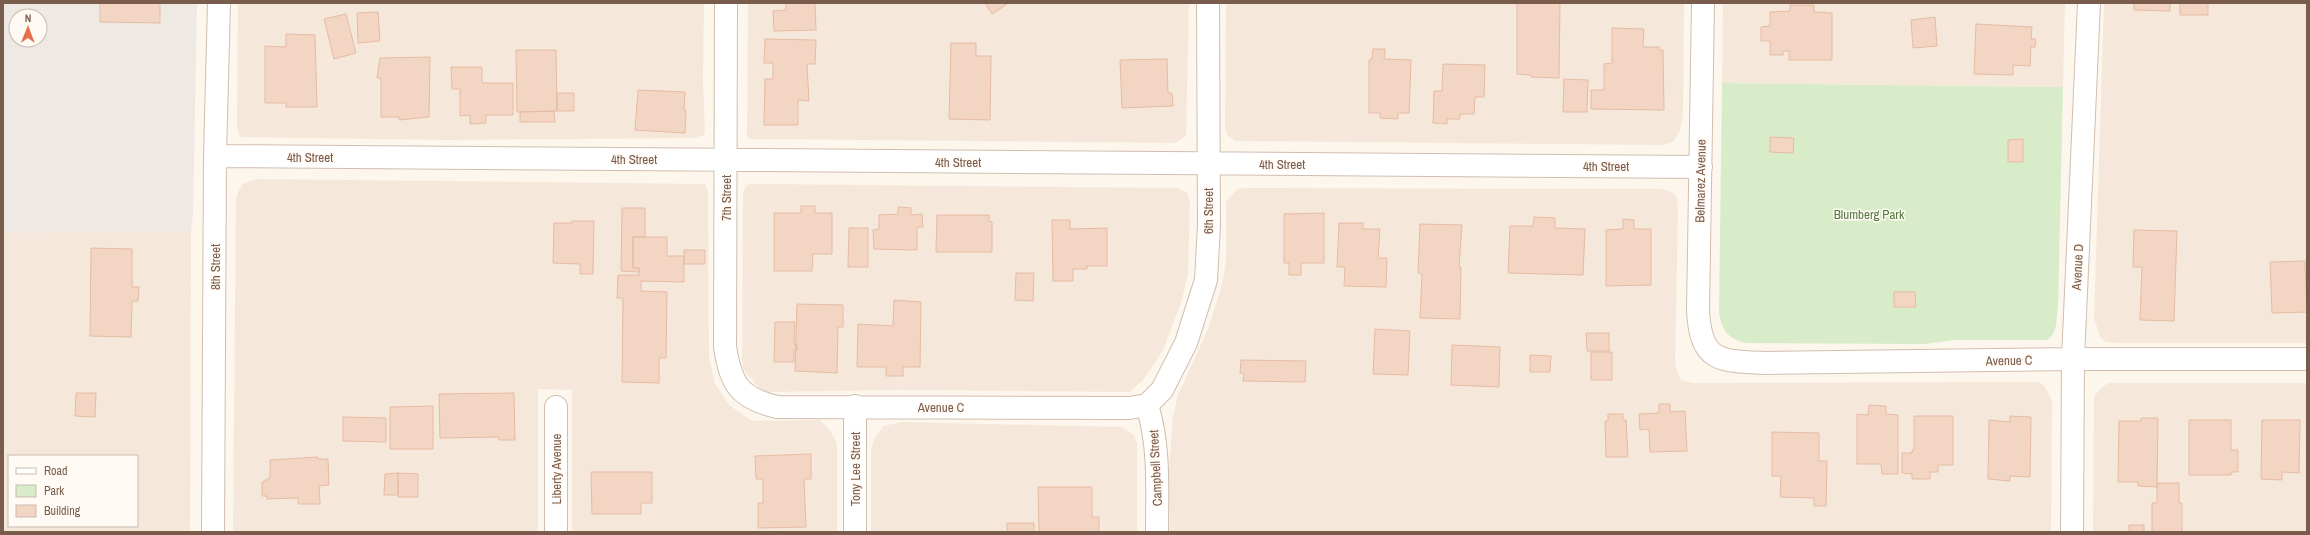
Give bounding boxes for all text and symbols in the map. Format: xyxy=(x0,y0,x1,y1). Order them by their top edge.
north arrow xyxy=(8,8,48,48)
text: N xyxy=(25,11,32,25)
street label: Belmarez Avenue xyxy=(1691,139,1710,223)
street label: 4th Street xyxy=(287,149,333,166)
street label: 4th Street xyxy=(611,151,657,168)
street label: 4th Street xyxy=(935,154,981,171)
street label: 4th Street xyxy=(1259,156,1305,173)
street label: 4th Street xyxy=(1583,158,1629,175)
street label: 7th Street xyxy=(718,175,735,221)
street label: 6th Street xyxy=(1200,188,1217,234)
park label: Blumberg Park xyxy=(1834,206,1905,223)
street label: Avenue D xyxy=(2068,243,2087,292)
street label: 8th Street xyxy=(207,244,224,290)
street label: Avenue C xyxy=(1985,352,2033,369)
street label: Avenue C xyxy=(917,399,965,416)
street label: Campbell Street xyxy=(1145,429,1166,507)
street label: Tony Lee Street xyxy=(847,432,864,506)
street label: Liberty Avenue xyxy=(548,433,565,504)
legend xyxy=(8,455,138,527)
text: Road xyxy=(44,463,68,479)
text: Park xyxy=(44,483,64,499)
text: Building xyxy=(44,503,81,519)

